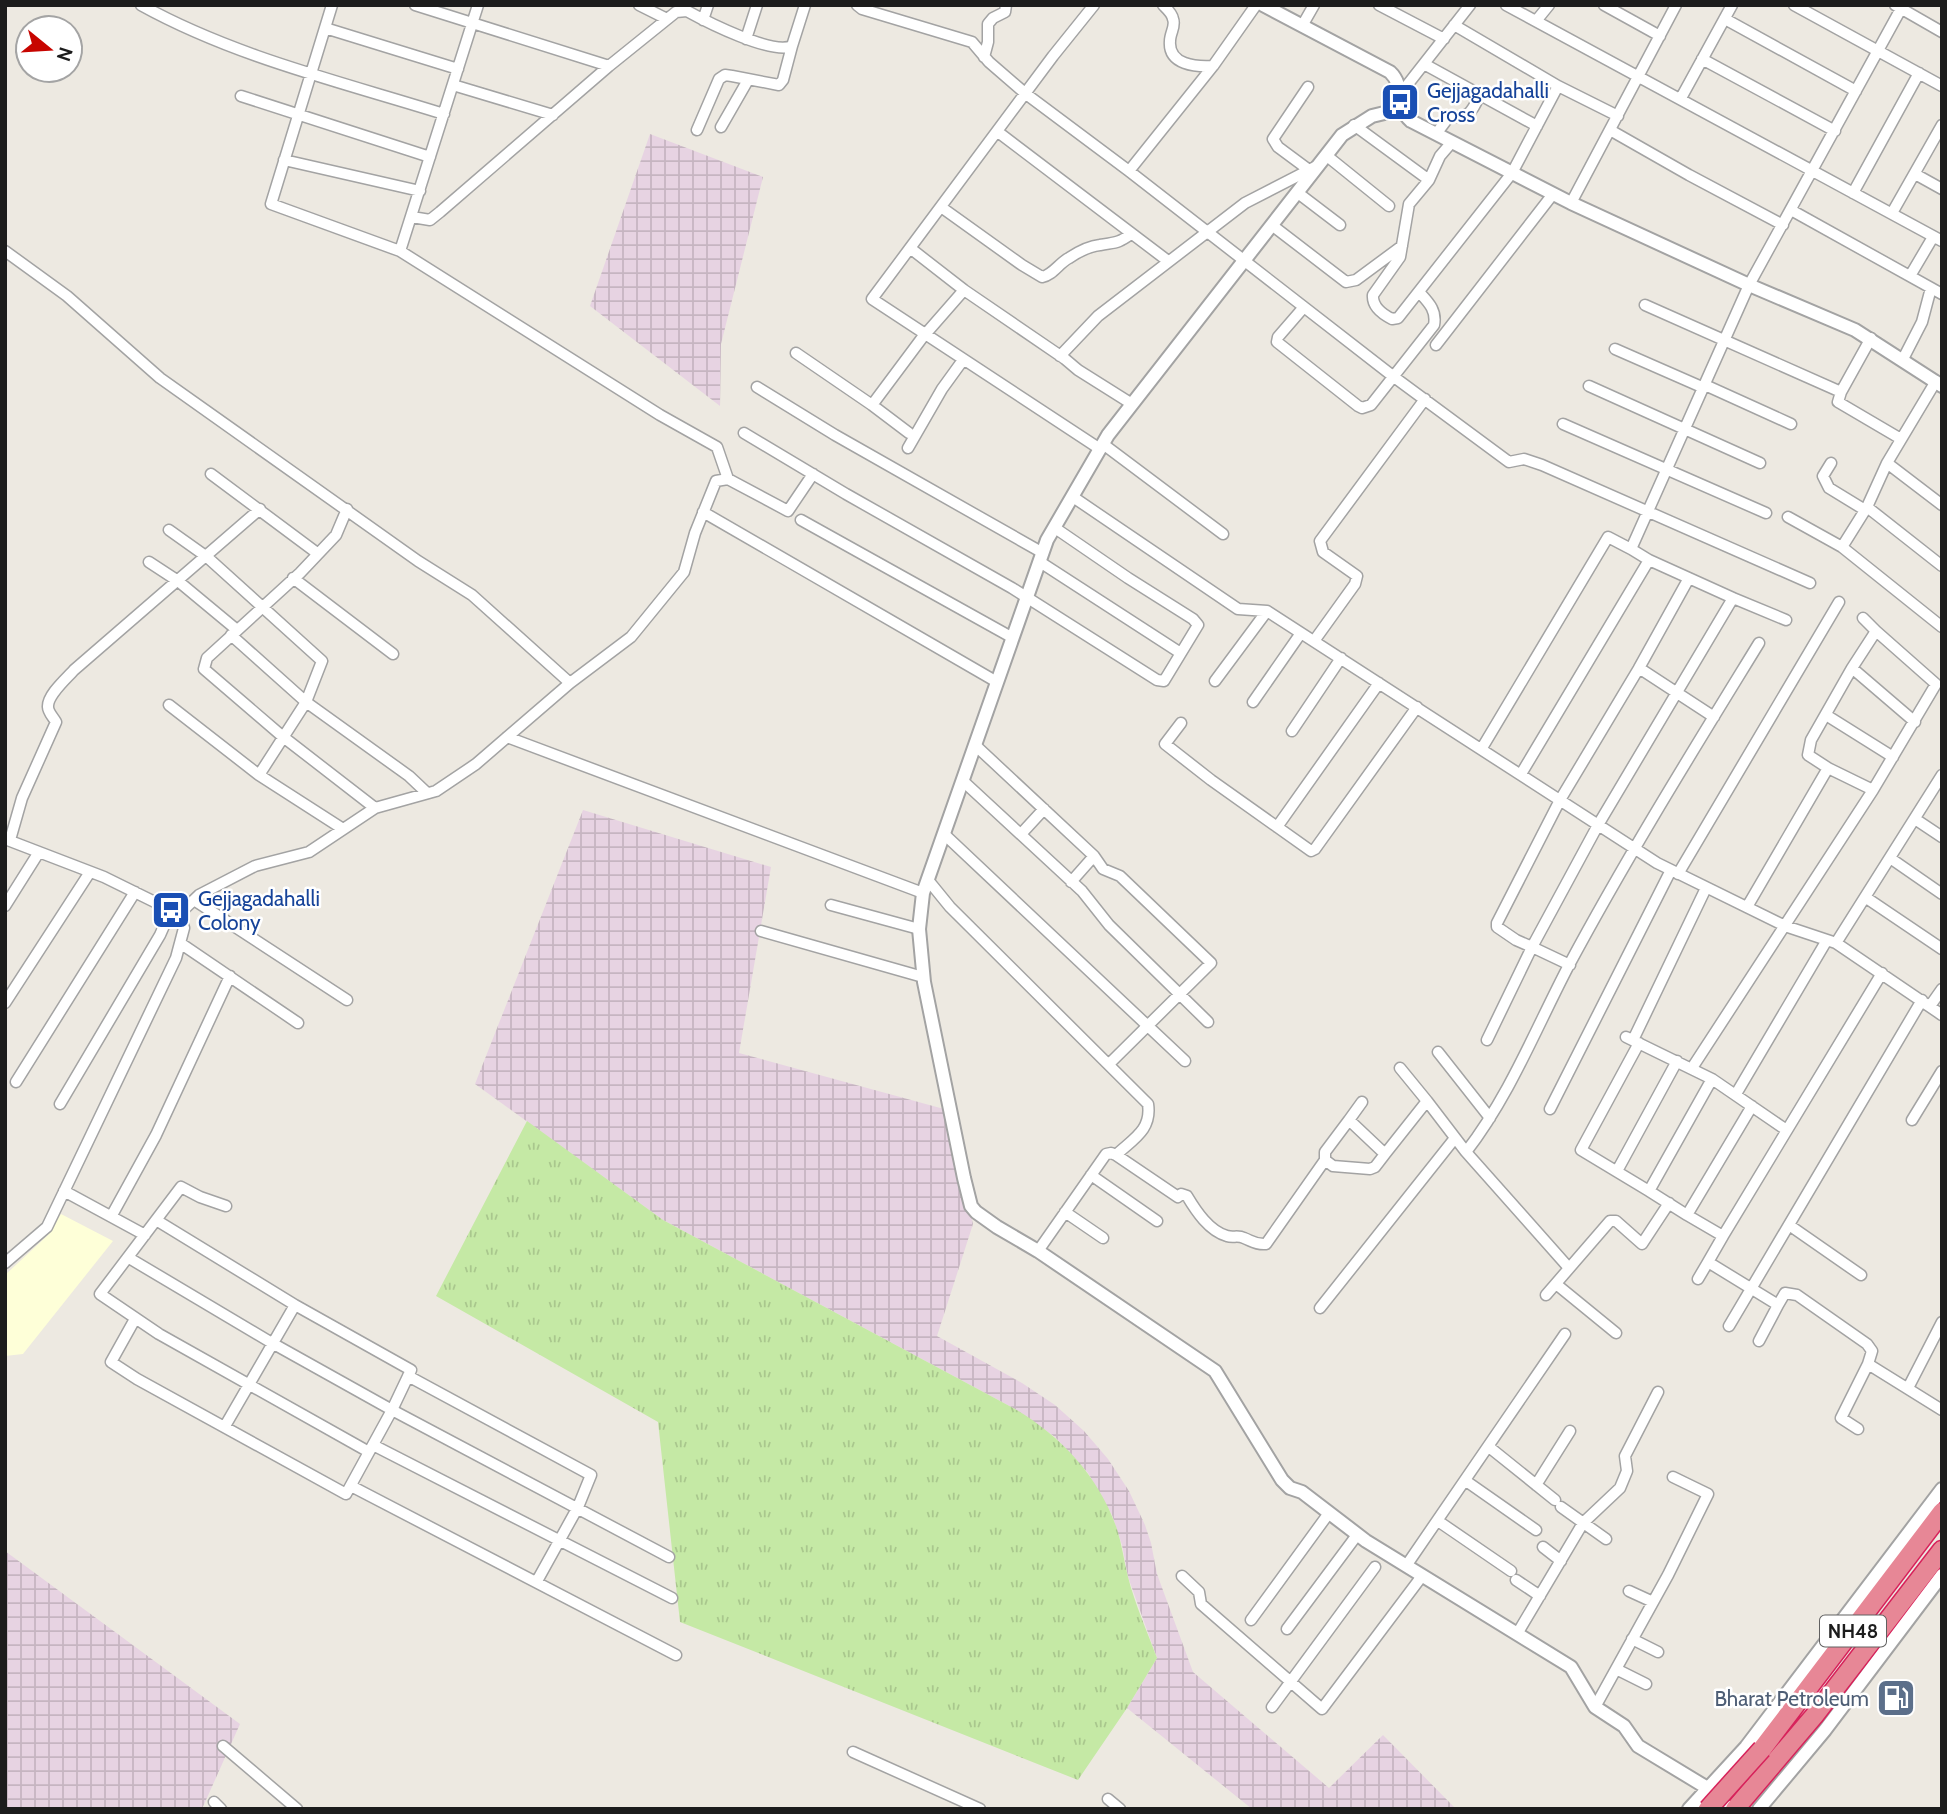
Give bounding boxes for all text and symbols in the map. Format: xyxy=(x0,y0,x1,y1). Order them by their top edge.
north arrow xyxy=(14,14,84,84)
text: N xyxy=(52,44,78,64)
place label: Gejjagadahalli Cross xyxy=(1427,78,1549,127)
bus stop icon: Gejjagadahalli Cross xyxy=(1379,81,1421,123)
place label: Gejjagadahalli Colony xyxy=(198,886,320,935)
bus stop icon: Gejjagadahalli Colony xyxy=(150,889,192,931)
road number: NH48 xyxy=(1820,1616,1886,1646)
fuel station icon: Bharat Petroleum xyxy=(1875,1677,1917,1719)
place label: Bharat Petroleum xyxy=(1714,1686,1869,1711)

